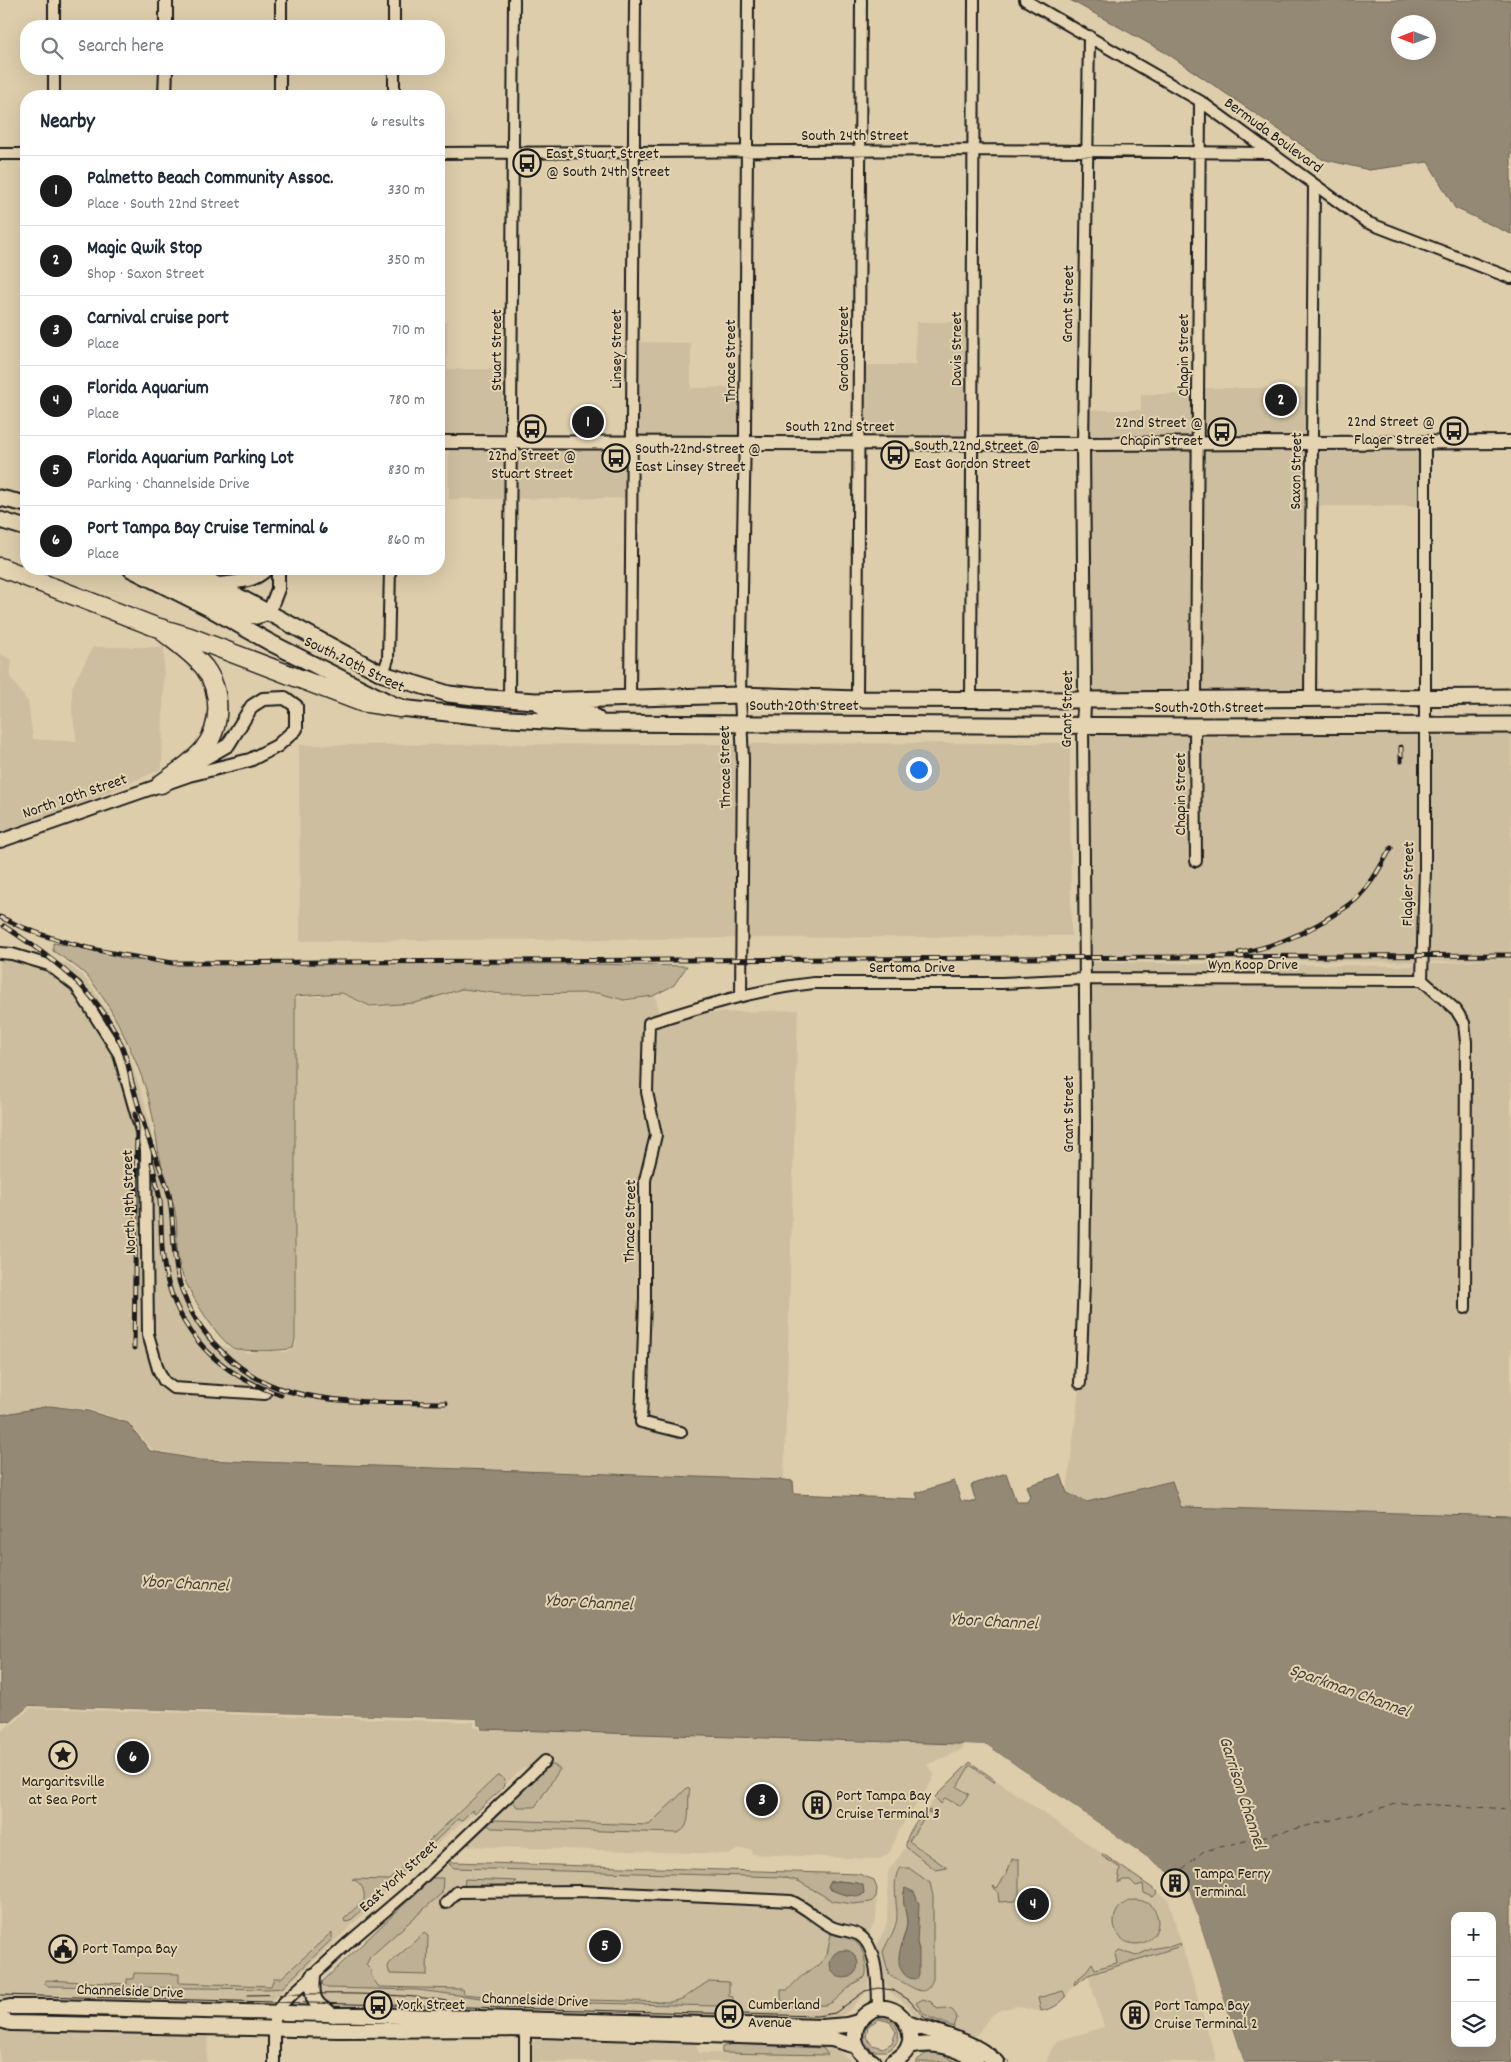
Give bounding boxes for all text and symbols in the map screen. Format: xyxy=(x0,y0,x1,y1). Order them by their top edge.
north arrow xyxy=(1391,15,1436,60)
search box xyxy=(20,20,445,75)
icon: search xyxy=(38,34,66,62)
text: Search here xyxy=(78,34,164,61)
street label: Bermuda Boulevard xyxy=(1219,92,1327,180)
text: Nearby xyxy=(40,108,95,138)
text: 6 results xyxy=(370,111,425,134)
street label: South 24th Street xyxy=(801,125,909,148)
place label: East Stuart Street @ South 24th Street xyxy=(546,143,670,184)
bus stop icon: East Stuart Street @ South 24th Street xyxy=(512,148,542,178)
text: Palmetto Beach Community Assoc. xyxy=(87,166,333,193)
text: 1 xyxy=(54,179,58,202)
text: 330 m xyxy=(387,179,425,202)
text: Place · South 22nd Street xyxy=(87,193,239,216)
text: Magic Qwik Stop xyxy=(87,236,202,263)
text: 2 xyxy=(53,249,60,272)
text: 350 m xyxy=(387,249,425,272)
text: Shop · Saxon Street xyxy=(87,263,204,286)
street label: Grant Street xyxy=(1057,265,1081,343)
text: Carnival cruise port xyxy=(87,306,229,333)
street label: Gordon Street xyxy=(833,306,856,392)
street label: Stuart Street xyxy=(486,309,509,391)
street label: Linsey Street xyxy=(606,309,629,389)
street label: Davis Street xyxy=(946,312,969,386)
street label: Chapin Street xyxy=(1173,313,1196,396)
text: 3 xyxy=(52,319,60,342)
text: 710 m xyxy=(392,319,425,342)
street label: Thrace Street xyxy=(720,319,743,403)
text: Place xyxy=(87,333,119,356)
text: Florida Aquarium xyxy=(87,376,209,403)
pin: 2 xyxy=(1265,381,1297,419)
text: 4 xyxy=(53,389,59,412)
text: 780 m xyxy=(389,389,425,412)
text: Place xyxy=(87,403,119,426)
pin: 1 xyxy=(572,403,604,441)
place label: 22nd Street @ Flager Street xyxy=(1347,411,1435,452)
place label: 22nd Street @ Chapin Street xyxy=(1115,412,1203,453)
bus stop icon: 22nd Street @ Stuart Street xyxy=(517,414,547,444)
street label: South 22nd Street xyxy=(785,416,895,439)
bus stop icon: 22nd Street @ Flager Street xyxy=(1439,416,1469,446)
bus stop icon: 22nd Street @ Chapin Street xyxy=(1207,417,1237,447)
street label: Saxon Street xyxy=(1285,432,1309,510)
place label: South 22nd Street @ East Gordon Street xyxy=(914,435,1040,476)
place label: South 22nd Street @ East Linsey Street xyxy=(635,438,761,479)
bus stop icon: South 22nd Street @ East Gordon Street xyxy=(880,440,910,470)
bus stop icon: South 22nd Street @ East Linsey Street xyxy=(601,443,631,473)
place label: 22nd Street @ Stuart Street xyxy=(488,445,576,486)
text: Florida Aquarium Parking Lot xyxy=(87,446,294,473)
text: 5 xyxy=(52,459,60,482)
text: 830 m xyxy=(388,459,425,482)
text: Parking · Channelside Drive xyxy=(87,473,250,496)
text: Port Tampa Bay Cruise Terminal 6 xyxy=(87,516,328,543)
text: 6 xyxy=(52,529,60,552)
text: 860 m xyxy=(387,529,425,552)
text: Place xyxy=(87,543,119,566)
street label: South 20th Street xyxy=(300,631,408,699)
street label: Grant Street xyxy=(1056,670,1080,748)
street label: South 20th Street xyxy=(749,695,859,718)
street label: South 20th Street xyxy=(1154,697,1264,720)
street label: Thrace Street xyxy=(714,725,738,809)
street label: Chapin Street xyxy=(1170,752,1193,835)
your location xyxy=(906,757,932,783)
street label: North 20th Street xyxy=(20,768,131,826)
street label: Flagler Street xyxy=(1397,841,1421,927)
street label: Wyn Koop Drive xyxy=(1208,954,1298,977)
street label: Sertoma Drive xyxy=(869,957,955,980)
street label: Grant Street xyxy=(1058,1075,1081,1153)
street label: North 19th Street xyxy=(117,1149,143,1255)
street label: Thrace Street xyxy=(619,1179,643,1263)
water label: Ybor Channel xyxy=(141,1570,231,1600)
water label: Ybor Channel xyxy=(545,1589,635,1619)
water label: Ybor Channel xyxy=(950,1608,1040,1638)
water label: Sparkman Channel xyxy=(1285,1659,1414,1726)
water label: Garrison Channel xyxy=(1211,1734,1271,1854)
pin: 6 xyxy=(117,1738,149,1776)
place icon: Margaritsville at Sea Port xyxy=(48,1740,78,1770)
place label: Margaritsville at Sea Port xyxy=(21,1771,105,1812)
pin: 3 xyxy=(746,1781,778,1819)
place label: Port Tampa Bay Cruise Terminal 3 xyxy=(836,1785,940,1826)
building icon: Port Tampa Bay Cruise Terminal 3 xyxy=(802,1790,832,1820)
street label: East York Street xyxy=(354,1835,444,1919)
place label: Tampa Ferry Terminal xyxy=(1194,1863,1270,1904)
building icon: Tampa Ferry Terminal xyxy=(1160,1868,1190,1898)
pin: 4 xyxy=(1017,1885,1049,1923)
map controls xyxy=(1451,1912,1496,2047)
button: + xyxy=(1451,1912,1496,1957)
pin: 5 xyxy=(589,1927,621,1965)
public building icon: Port Tampa Bay xyxy=(48,1934,78,1964)
place label: Port Tampa Bay xyxy=(82,1938,177,1961)
button: − xyxy=(1451,1957,1496,2002)
street label: Channelside Drive xyxy=(76,1979,184,2005)
street label: Channelside Drive xyxy=(481,1988,589,2014)
bus stop icon: York Street xyxy=(363,1990,393,2020)
place label: York Street xyxy=(397,1994,465,2017)
place label: Cumberland Avenue xyxy=(748,1994,820,2035)
place label: Port Tampa Bay Cruise Terminal 2 xyxy=(1154,1995,1258,2036)
bus stop icon: Cumberland Avenue xyxy=(714,1999,744,2029)
building icon: Port Tampa Bay Cruise Terminal 2 xyxy=(1120,2000,1150,2030)
button: layers xyxy=(1451,2002,1496,2047)

